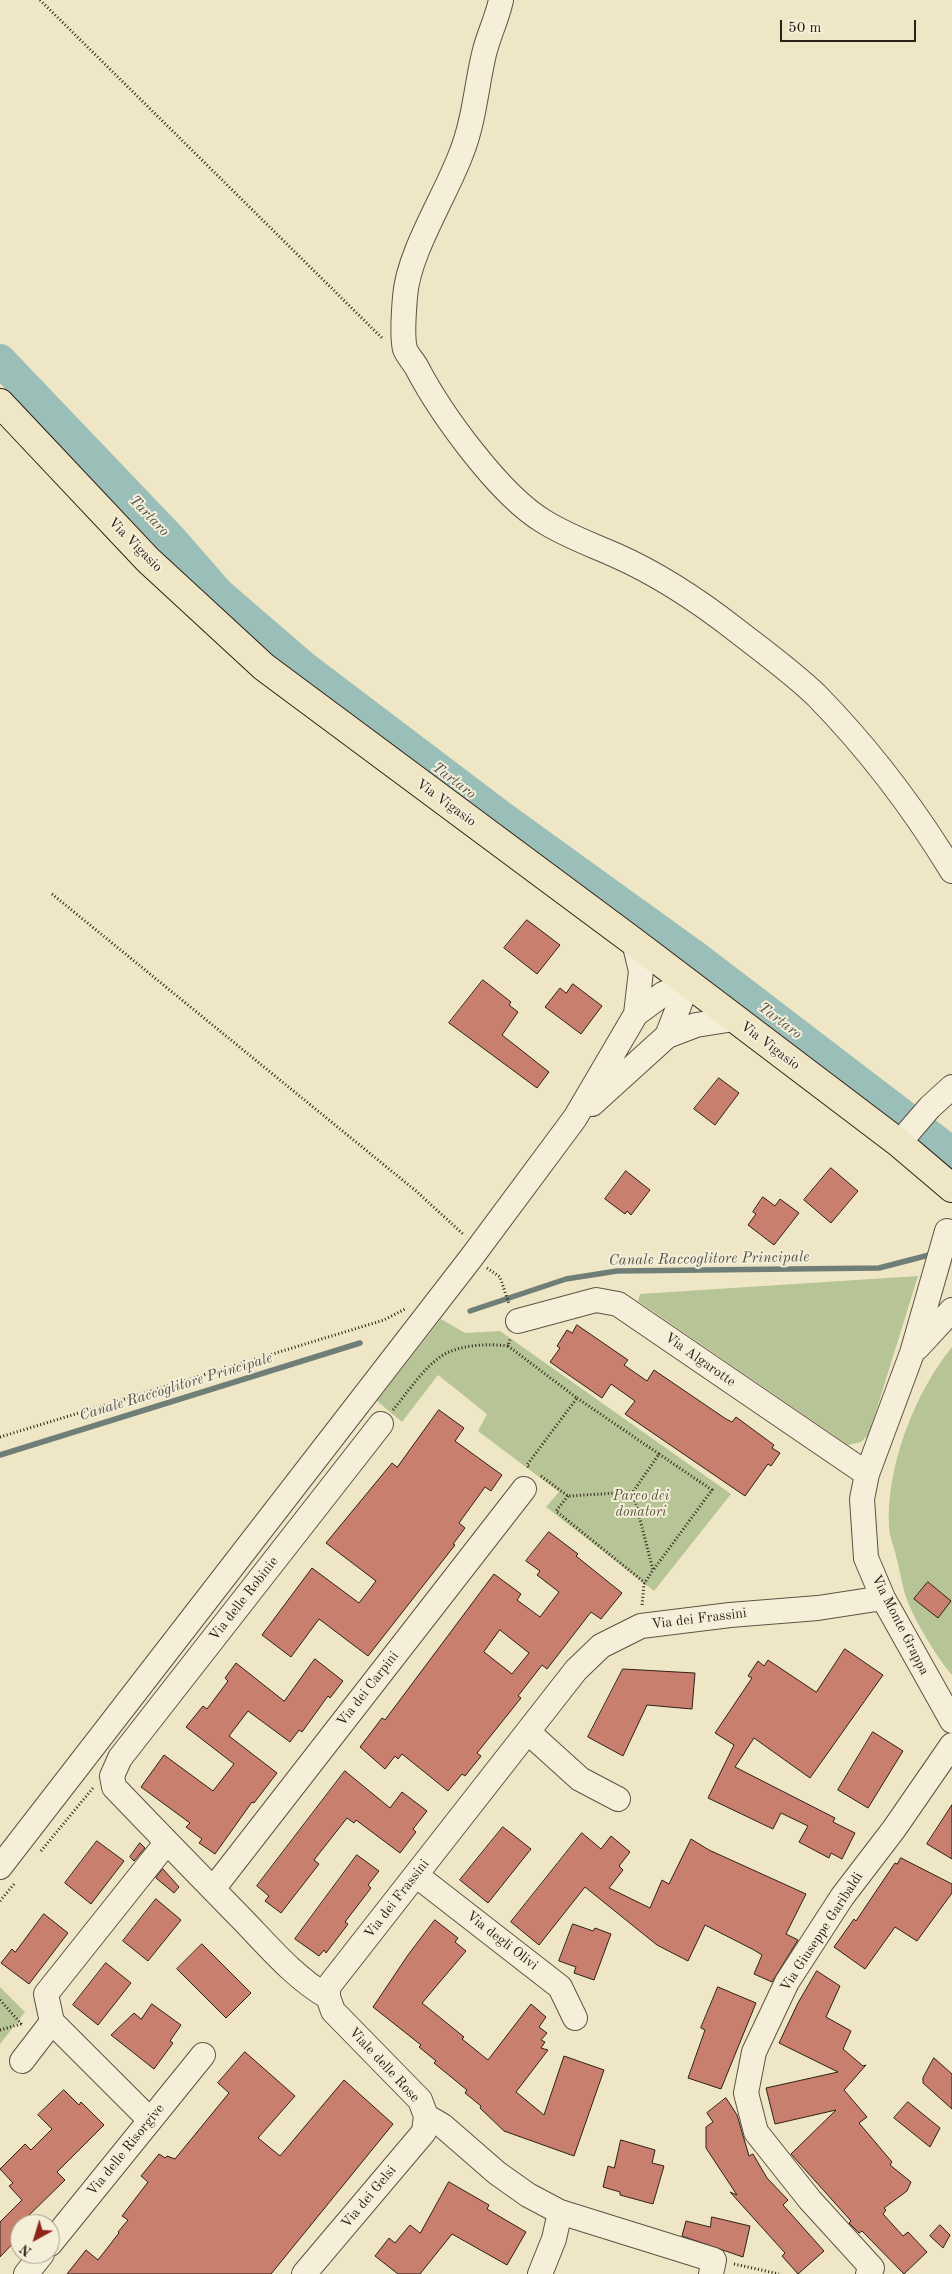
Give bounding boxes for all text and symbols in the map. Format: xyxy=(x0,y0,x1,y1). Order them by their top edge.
scale bar xyxy=(782,10,918,42)
text: 50 m xyxy=(788,21,822,36)
water label: Tartaro xyxy=(125,492,173,540)
street label: Via Vigasio xyxy=(104,514,166,576)
water label: Tartaro xyxy=(429,759,479,803)
street label: Via Vigasio xyxy=(413,776,479,830)
water label: Tartaro xyxy=(755,999,805,1043)
street label: Via Vigasio xyxy=(737,1018,803,1074)
water label: Canale Raccoglitore Principale xyxy=(608,1248,810,1270)
street label: Via Algarotte xyxy=(661,1329,739,1391)
water label: Canale Raccoglitore Principale xyxy=(77,1349,275,1425)
park label: Parco dei donatori xyxy=(613,1488,669,1520)
street label: Via delle Robinie xyxy=(206,1554,282,1644)
street label: Via Monte Grappa xyxy=(867,1572,933,1678)
street label: Via dei Frassini xyxy=(651,1605,747,1633)
street label: Via dei Carpini xyxy=(333,1648,403,1730)
street label: Via dei Frassini xyxy=(361,1856,433,1942)
street label: Via Giuseppe Garibaldi xyxy=(777,1869,867,1995)
street label: Via degli Olivi xyxy=(463,1908,541,1974)
street label: Viale delle Rose xyxy=(345,2024,423,2106)
street label: Via delle Risorgive xyxy=(84,2101,168,2199)
street label: Via dei Gelsi xyxy=(338,2162,400,2232)
north arrow xyxy=(10,2214,60,2264)
text: N xyxy=(18,2241,35,2259)

